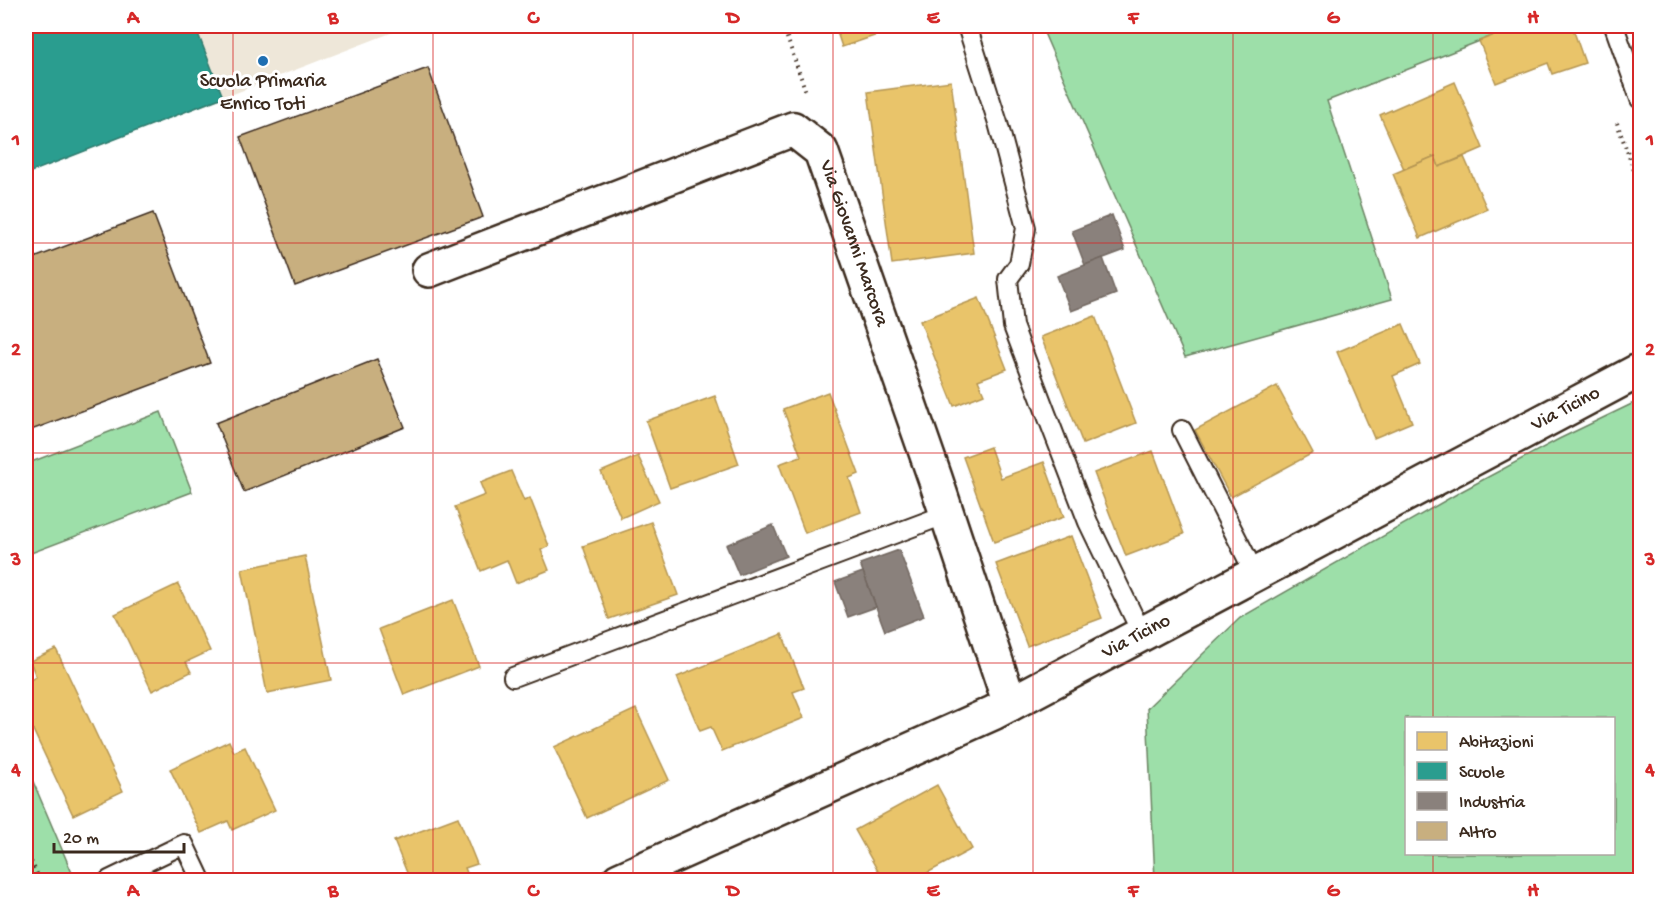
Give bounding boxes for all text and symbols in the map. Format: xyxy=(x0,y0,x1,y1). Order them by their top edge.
text: A xyxy=(126,8,141,31)
text: B xyxy=(327,8,339,31)
text: C xyxy=(527,8,541,31)
text: D xyxy=(724,8,740,31)
text: E xyxy=(927,8,941,31)
text: F xyxy=(1127,8,1140,31)
text: G xyxy=(1327,8,1341,31)
text: H xyxy=(1527,8,1539,31)
marker: Scuola Primaria Enrico Toti xyxy=(256,54,270,68)
place label: Scuola Primaria Enrico Toti xyxy=(200,71,327,117)
text: 1 xyxy=(11,130,20,153)
text: 1 xyxy=(1645,130,1654,153)
street label: Via Giovanni Marcora xyxy=(813,157,893,330)
text: 2 xyxy=(11,340,21,363)
text: 2 xyxy=(1645,340,1655,363)
street label: Via Ticino xyxy=(1527,382,1604,437)
text: 3 xyxy=(10,550,21,573)
text: 3 xyxy=(1644,550,1655,573)
street label: Via Ticino xyxy=(1097,609,1175,665)
legend xyxy=(1405,717,1615,855)
text: Abitazioni xyxy=(1459,733,1534,754)
text: 4 xyxy=(10,760,21,783)
text: 4 xyxy=(1644,760,1655,783)
text: Scuole xyxy=(1459,763,1505,784)
text: Industria xyxy=(1459,793,1526,814)
scale bar xyxy=(54,816,184,854)
text: Altro xyxy=(1459,823,1497,844)
text: 20 m xyxy=(63,829,99,850)
text: A xyxy=(126,881,141,904)
text: B xyxy=(327,881,339,904)
text: C xyxy=(527,881,541,904)
text: D xyxy=(724,881,740,904)
text: E xyxy=(927,881,941,904)
text: F xyxy=(1127,881,1140,904)
text: G xyxy=(1327,881,1341,904)
text: H xyxy=(1527,881,1539,904)

